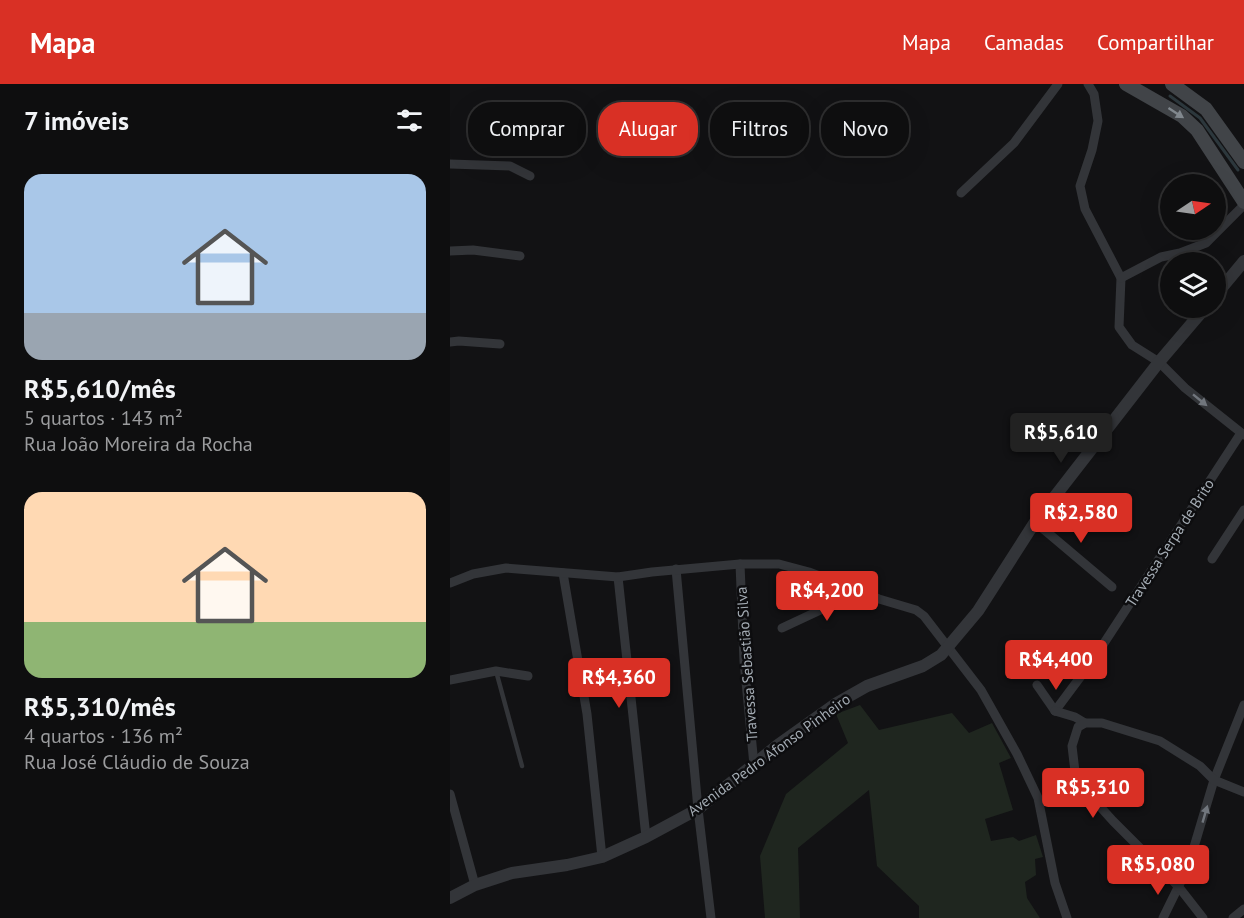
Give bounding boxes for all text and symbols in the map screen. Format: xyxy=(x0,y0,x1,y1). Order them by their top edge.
text: Mapa xyxy=(30,24,95,61)
text: Mapa xyxy=(902,29,951,56)
text: Camadas xyxy=(984,29,1064,56)
text: Compartilhar xyxy=(1097,29,1214,56)
chip: Comprar xyxy=(468,102,586,156)
chip: Alugar xyxy=(598,102,698,156)
chip: Filtros xyxy=(710,102,809,156)
chip: Novo xyxy=(821,102,909,156)
text: 7 imóveis xyxy=(24,104,129,137)
icon: filters xyxy=(393,104,426,137)
one-way arrow xyxy=(1168,108,1185,119)
north arrow xyxy=(1160,174,1226,240)
map controls xyxy=(1160,174,1226,318)
icon: home xyxy=(171,213,279,321)
button: layers xyxy=(1160,252,1226,318)
text: R$5,610/mês xyxy=(24,372,176,405)
one-way arrow xyxy=(1192,394,1208,407)
text: 5 quartos · 143 m² xyxy=(24,405,183,431)
pin: R$5,610 xyxy=(1006,413,1116,464)
text: R$5,610 xyxy=(1024,419,1098,445)
text: Rua João Moreira da Rocha xyxy=(24,431,253,457)
street label: Travessa Serpa de Brito xyxy=(1121,475,1218,610)
pin: R$2,580 xyxy=(1026,493,1136,544)
text: R$2,580 xyxy=(1044,499,1118,525)
icon: home xyxy=(171,531,279,639)
pin: R$4,200 xyxy=(772,571,882,622)
text: R$4,200 xyxy=(790,577,864,603)
street label: Travessa Sebastião Silva xyxy=(732,586,761,742)
pin: R$4,400 xyxy=(1001,640,1111,691)
text: R$4,400 xyxy=(1019,646,1093,672)
pin: R$4,360 xyxy=(564,658,674,709)
text: R$4,360 xyxy=(582,664,656,690)
street label: Avenida Pedro Afonso Pinheiro xyxy=(684,689,854,820)
text: R$5,310/mês xyxy=(24,690,176,723)
text: 4 quartos · 136 m² xyxy=(24,723,183,749)
text: Rua José Cláudio de Souza xyxy=(24,749,250,775)
pin: R$5,310 xyxy=(1038,768,1148,819)
text: R$5,310 xyxy=(1056,774,1130,800)
one-way arrow xyxy=(1200,805,1210,823)
pin: R$5,080 xyxy=(1103,845,1213,896)
text: R$5,080 xyxy=(1121,851,1195,877)

